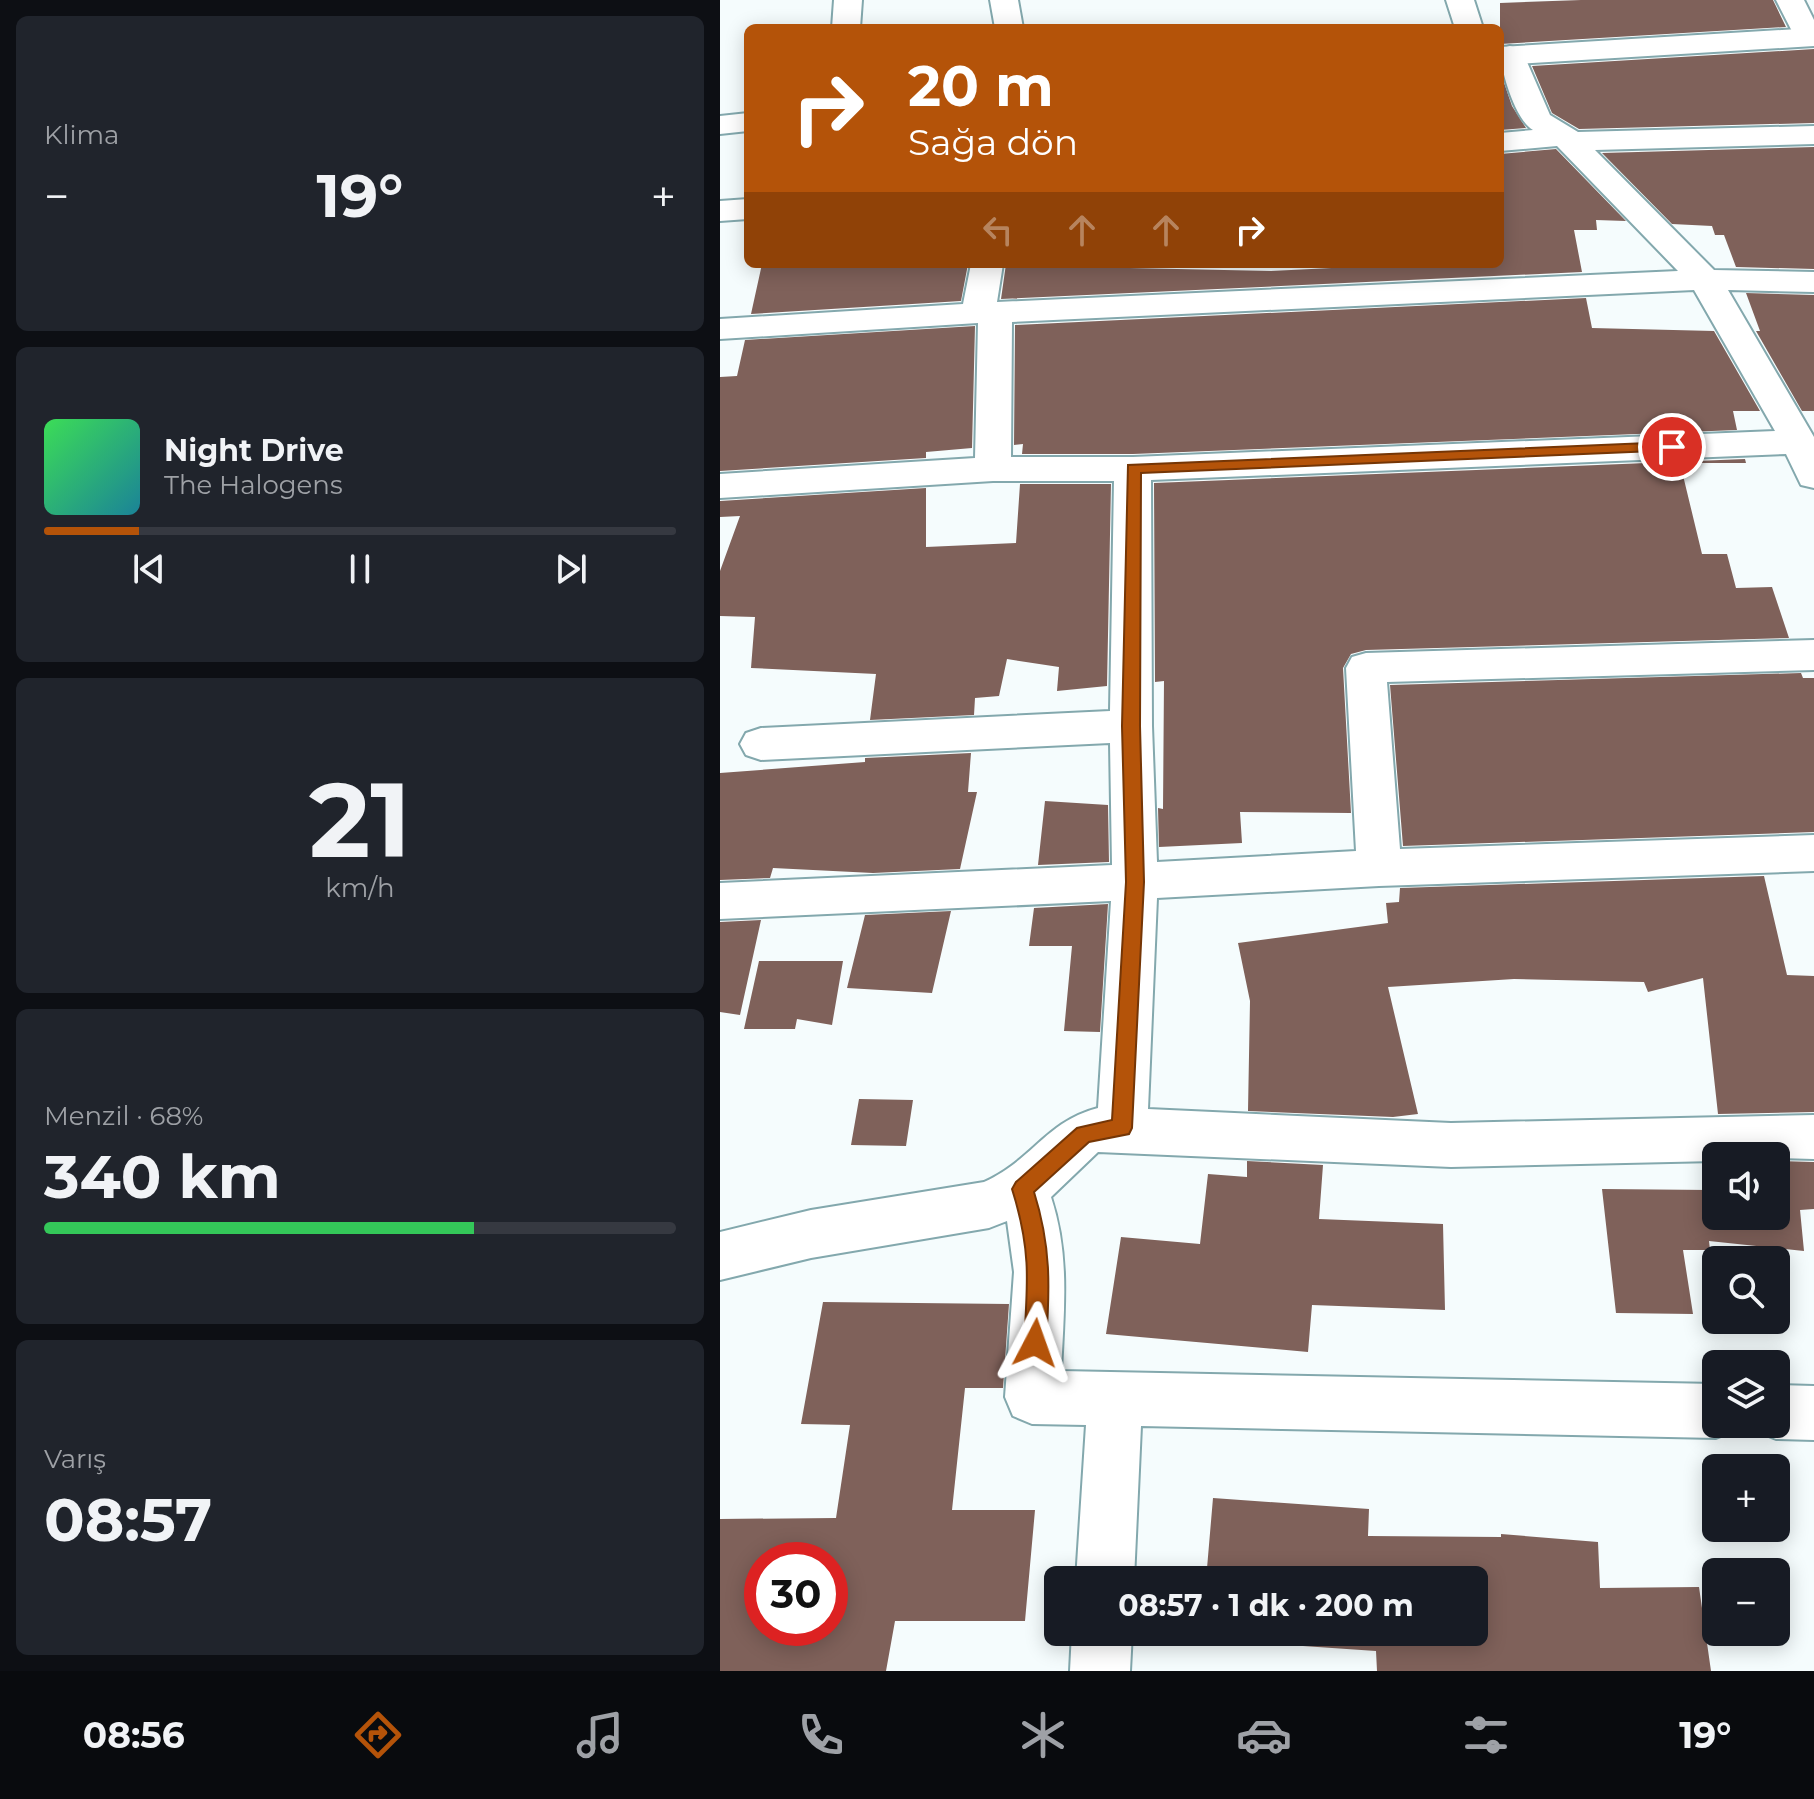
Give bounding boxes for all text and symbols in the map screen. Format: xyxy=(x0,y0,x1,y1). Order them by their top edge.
text: 20 m xyxy=(908,52,1054,120)
icon: right xyxy=(776,56,880,160)
text: Klima xyxy=(44,119,119,151)
text: Sağa dön xyxy=(908,120,1078,164)
text: 19° xyxy=(317,159,403,232)
text: − xyxy=(44,169,69,223)
text: + xyxy=(651,169,676,223)
icon: left xyxy=(976,208,1020,252)
icon: ahead xyxy=(1060,208,1104,252)
icon: ahead xyxy=(1144,208,1188,252)
icon: right xyxy=(1228,208,1272,252)
pin xyxy=(1638,413,1706,481)
icon: arrive xyxy=(1650,425,1694,469)
text: Night Drive xyxy=(164,432,344,469)
text: The Halogens xyxy=(164,469,343,501)
icon: previous xyxy=(127,547,171,591)
icon: pause xyxy=(338,547,382,591)
icon: next xyxy=(549,547,593,591)
text: 21 xyxy=(309,756,411,883)
text: km/h xyxy=(325,872,395,904)
text: Menzil · 68% xyxy=(44,1100,203,1132)
text: 340 km xyxy=(44,1140,281,1213)
map controls xyxy=(1702,1142,1790,1646)
button: sound xyxy=(1702,1142,1790,1230)
button: search xyxy=(1702,1246,1790,1334)
position arrow xyxy=(993,1301,1077,1385)
button: layers xyxy=(1702,1350,1790,1438)
text: Varış xyxy=(44,1443,106,1475)
button: + xyxy=(1702,1454,1790,1542)
text: 08:57 xyxy=(44,1483,212,1556)
speed limit sign: 30 xyxy=(744,1542,848,1646)
button: − xyxy=(1702,1558,1790,1646)
text: 08:57 · 1 dk · 200 m xyxy=(1118,1587,1414,1624)
icon: directions xyxy=(350,1707,406,1763)
icon: music xyxy=(572,1707,628,1763)
icon: phone xyxy=(793,1707,849,1763)
icon: climate xyxy=(1015,1707,1071,1763)
icon: car xyxy=(1236,1707,1292,1763)
icon: filters xyxy=(1458,1707,1514,1763)
text: 08:56 xyxy=(83,1713,185,1757)
text: 19° xyxy=(1679,1713,1731,1757)

